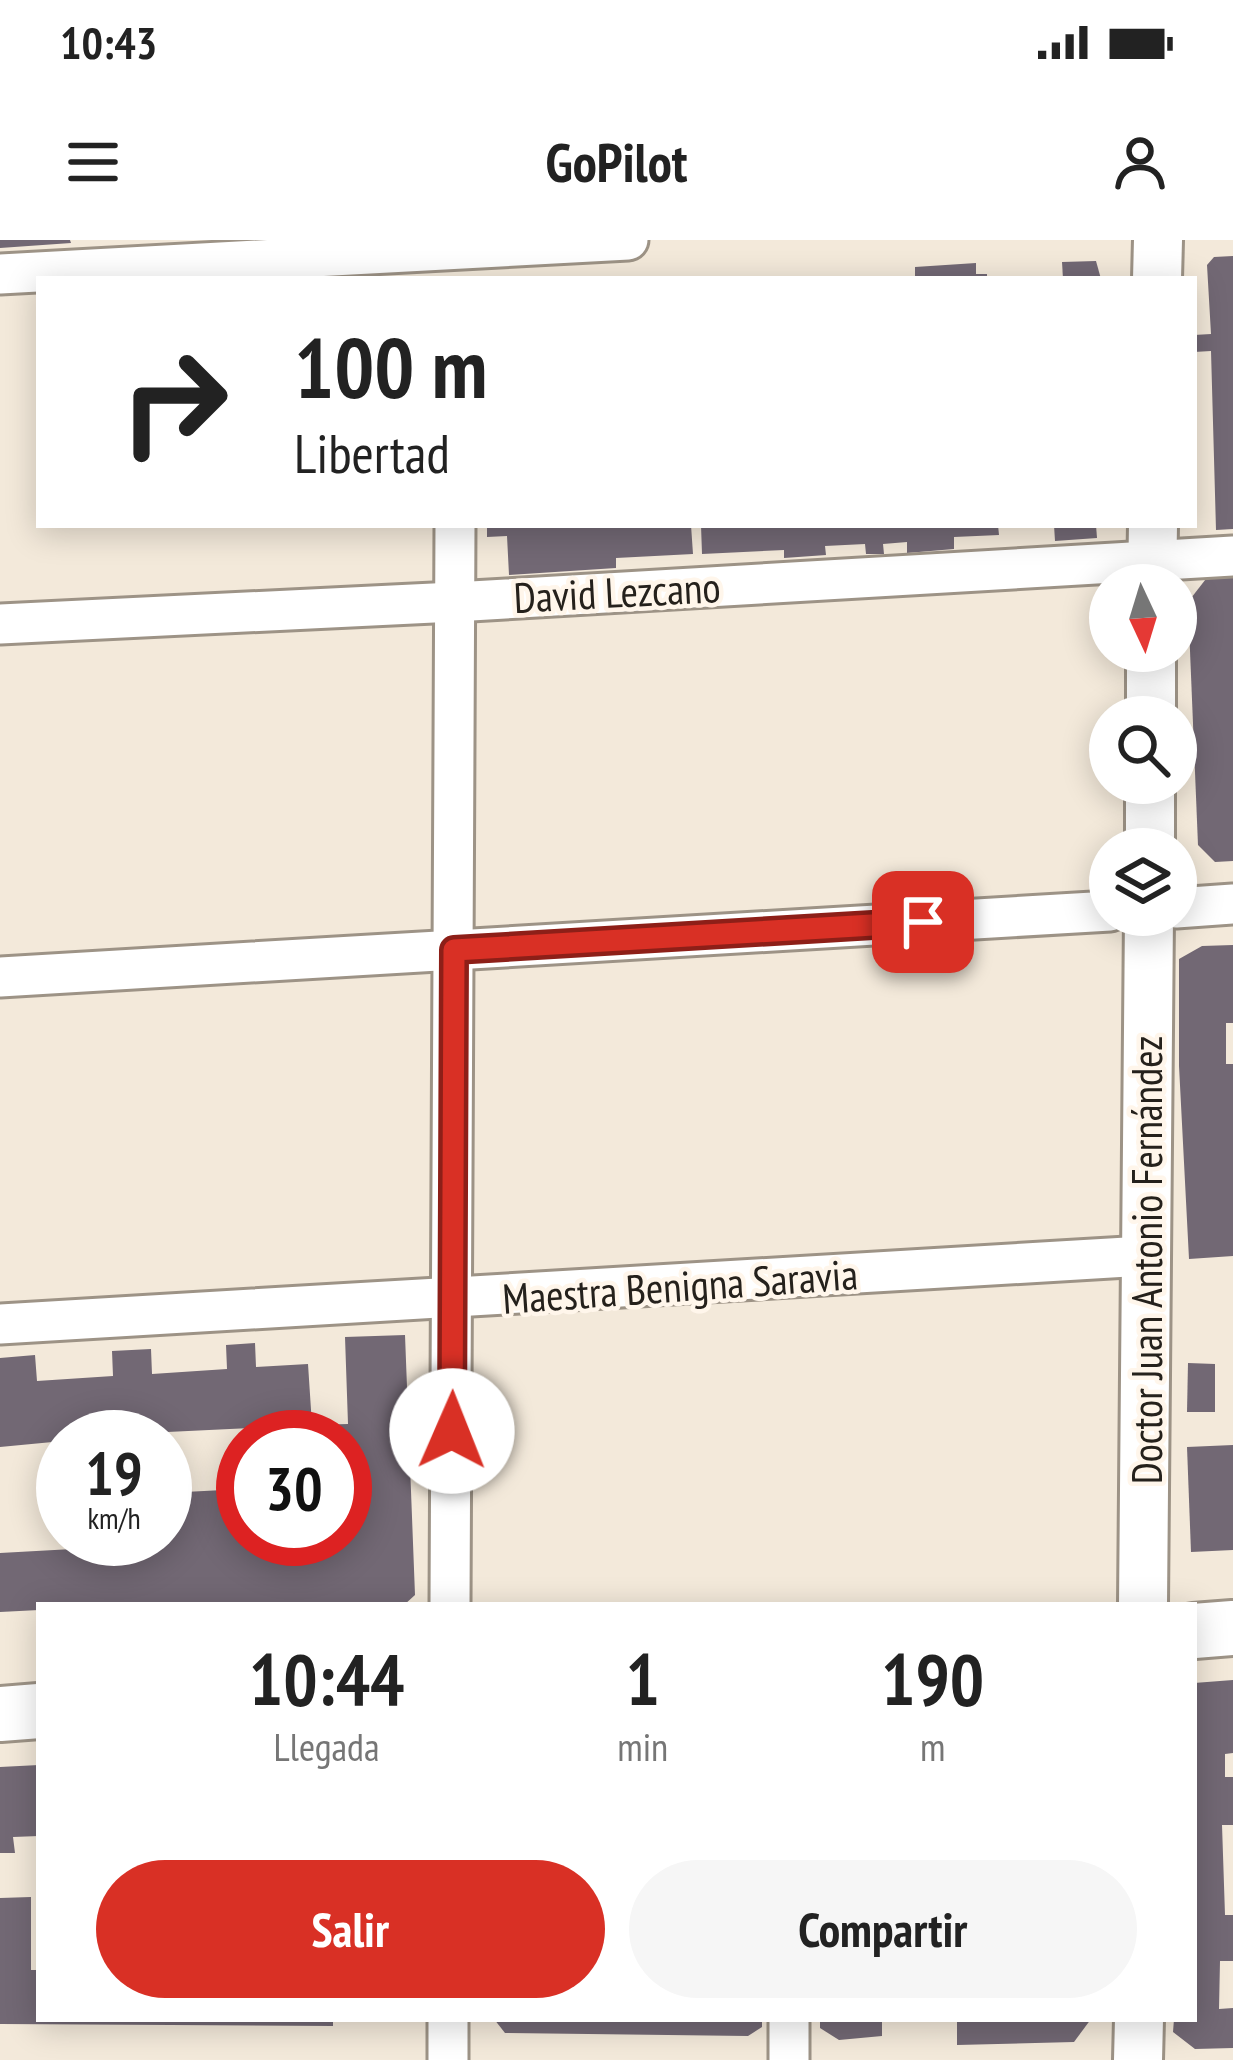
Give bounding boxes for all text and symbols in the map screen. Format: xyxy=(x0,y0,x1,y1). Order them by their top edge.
text: 10:43 xyxy=(60,13,157,71)
text: GoPilot xyxy=(546,127,687,197)
icon: menu xyxy=(60,129,126,195)
icon: person xyxy=(1107,129,1173,195)
text: 100 m xyxy=(294,312,487,421)
icon: right xyxy=(96,324,252,480)
text: Libertad xyxy=(294,418,450,488)
street label: David Lezcano xyxy=(512,559,722,625)
north arrow xyxy=(1089,564,1197,672)
map controls xyxy=(1089,564,1197,936)
button: search xyxy=(1089,696,1197,804)
button: layers xyxy=(1089,828,1197,936)
pin xyxy=(872,871,974,973)
icon: arrive xyxy=(890,889,956,955)
street label: Doctor Juan Antonio Fernández xyxy=(1119,1036,1174,1484)
street label: Maestra Benigna Saravia xyxy=(500,1246,860,1326)
position arrow xyxy=(389,1368,515,1494)
speed limit sign: 30 xyxy=(216,1410,372,1566)
text: 19 xyxy=(85,1434,143,1512)
text: km/h xyxy=(87,1498,141,1537)
text: 10:44 xyxy=(249,1632,405,1725)
text: 1 xyxy=(626,1632,660,1725)
text: 190 xyxy=(881,1632,984,1725)
text: Llegada xyxy=(274,1721,380,1772)
text: min xyxy=(617,1721,668,1772)
text: m xyxy=(920,1721,945,1772)
button: Salir xyxy=(96,1860,605,1998)
button: Compartir xyxy=(629,1860,1137,1998)

